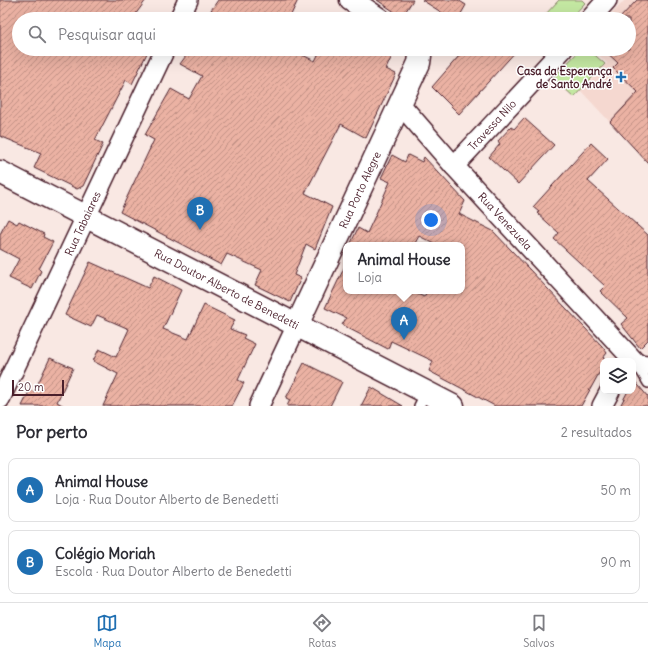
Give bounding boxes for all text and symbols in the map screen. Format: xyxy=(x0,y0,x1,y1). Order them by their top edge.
search box xyxy=(12,12,636,56)
icon: search xyxy=(26,23,48,45)
text: Pesquisar aqui xyxy=(58,25,156,44)
place label: Casa da Esperança de Santo André xyxy=(517,64,613,91)
marker: Casa da Esperança de Santo André xyxy=(615,71,627,83)
street label: Travessa Nilo xyxy=(465,97,519,153)
street label: Rua Porto Alegre xyxy=(336,149,384,231)
street label: Rua Tabaiares xyxy=(62,189,104,258)
street label: Rua Venezuela xyxy=(475,190,535,253)
pin: B xyxy=(187,197,213,230)
your location xyxy=(421,210,441,230)
popup xyxy=(343,242,465,294)
street label: Rua Doutor Alberto de Benedetti xyxy=(152,246,301,332)
text: Animal House xyxy=(357,250,451,269)
text: Loja xyxy=(357,269,382,286)
pin: A xyxy=(391,307,417,340)
map controls xyxy=(600,358,636,394)
button: layers xyxy=(600,358,636,394)
scale bar xyxy=(12,378,64,397)
text: 20 m xyxy=(18,380,44,394)
text: Por perto xyxy=(16,421,87,443)
text: 2 resultados xyxy=(561,424,632,441)
text: Animal House xyxy=(55,472,148,491)
text: A xyxy=(26,482,34,499)
text: 50 m xyxy=(600,482,631,499)
text: Loja · Rua Doutor Alberto de Benedetti xyxy=(55,491,279,508)
text: Colégio Moriah xyxy=(55,544,156,563)
text: B xyxy=(26,554,34,571)
text: 90 m xyxy=(600,554,631,571)
text: Escola · Rua Doutor Alberto de Benedetti xyxy=(55,563,292,580)
tab: Mapa xyxy=(93,612,121,650)
tab: Rotas xyxy=(308,612,336,650)
tab: Salvos xyxy=(523,612,555,650)

